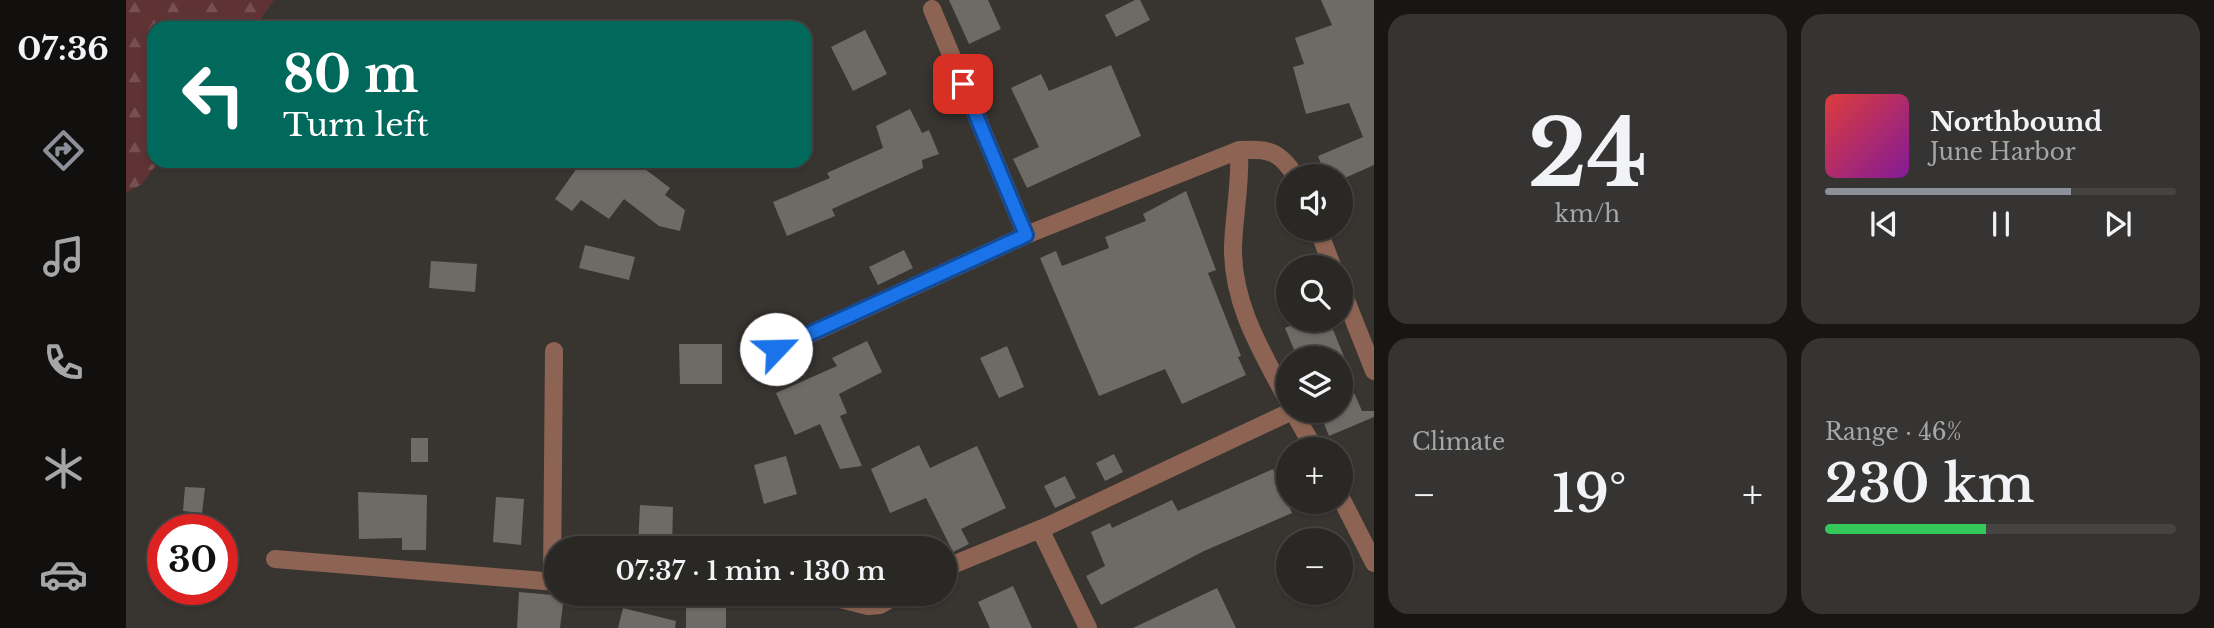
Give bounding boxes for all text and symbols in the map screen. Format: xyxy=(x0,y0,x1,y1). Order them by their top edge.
text: 07:36 xyxy=(17,29,109,69)
text: 80 m xyxy=(283,44,418,105)
icon: left xyxy=(168,49,259,140)
pin xyxy=(933,54,993,114)
icon: arrive xyxy=(944,65,982,103)
text: 24 xyxy=(1528,98,1647,211)
text: Turn left xyxy=(283,105,429,145)
text: Northbound xyxy=(1930,106,2102,138)
icon: directions xyxy=(39,126,88,175)
text: June Harbor xyxy=(1930,138,2076,166)
map controls xyxy=(1276,164,1353,605)
button: sound xyxy=(1276,164,1353,241)
text: km/h xyxy=(1555,200,1620,228)
icon: previous xyxy=(1865,205,1903,243)
icon: pause xyxy=(1982,205,2020,243)
icon: next xyxy=(2099,205,2137,243)
icon: music xyxy=(39,232,88,281)
button: search xyxy=(1276,255,1353,332)
position arrow xyxy=(739,312,813,386)
icon: phone xyxy=(39,338,88,387)
button: layers xyxy=(1276,346,1353,423)
text: Range · 46% xyxy=(1825,418,1962,446)
text: Climate xyxy=(1412,428,1505,456)
button: + xyxy=(1276,437,1353,514)
icon: climate xyxy=(39,444,88,493)
text: 230 km xyxy=(1825,452,2035,516)
text: 19° xyxy=(1552,462,1627,526)
text: − xyxy=(1412,471,1436,518)
text: + xyxy=(1742,471,1763,518)
speed limit sign: 30 xyxy=(147,514,238,605)
button: − xyxy=(1276,528,1353,605)
icon: car xyxy=(39,550,88,599)
text: 07:37 · 1 min · 130 m xyxy=(615,555,886,587)

